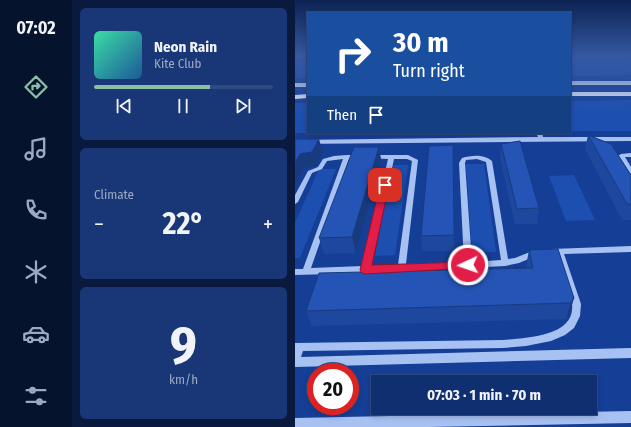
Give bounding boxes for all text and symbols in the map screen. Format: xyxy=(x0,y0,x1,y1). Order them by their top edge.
text: 07:02 xyxy=(16,17,56,39)
text: 30 m xyxy=(393,26,449,59)
icon: right xyxy=(327,28,379,80)
text: Neon Rain xyxy=(154,38,217,56)
text: Kite Club xyxy=(154,56,201,71)
text: Turn right xyxy=(393,60,465,82)
icon: directions xyxy=(22,73,50,101)
icon: previous xyxy=(113,95,135,117)
icon: pause xyxy=(172,95,194,117)
icon: next xyxy=(232,95,254,117)
icon: arrive xyxy=(365,104,387,126)
text: Then xyxy=(327,106,357,124)
icon: music xyxy=(22,135,50,163)
pin xyxy=(368,168,402,202)
icon: arrive xyxy=(374,174,396,196)
text: Climate xyxy=(94,187,134,202)
icon: phone xyxy=(22,196,50,224)
text: 22° xyxy=(163,206,204,242)
text: − xyxy=(94,211,104,238)
text: + xyxy=(263,211,273,238)
position arrow xyxy=(447,244,489,286)
icon: climate xyxy=(22,258,50,286)
text: 9 xyxy=(170,314,197,377)
icon: car xyxy=(22,320,50,348)
speed limit sign: 20 xyxy=(307,363,359,415)
text: km/h xyxy=(169,372,198,387)
icon: filters xyxy=(22,382,50,410)
text: 07:03 · 1 min · 70 m xyxy=(427,386,541,404)

